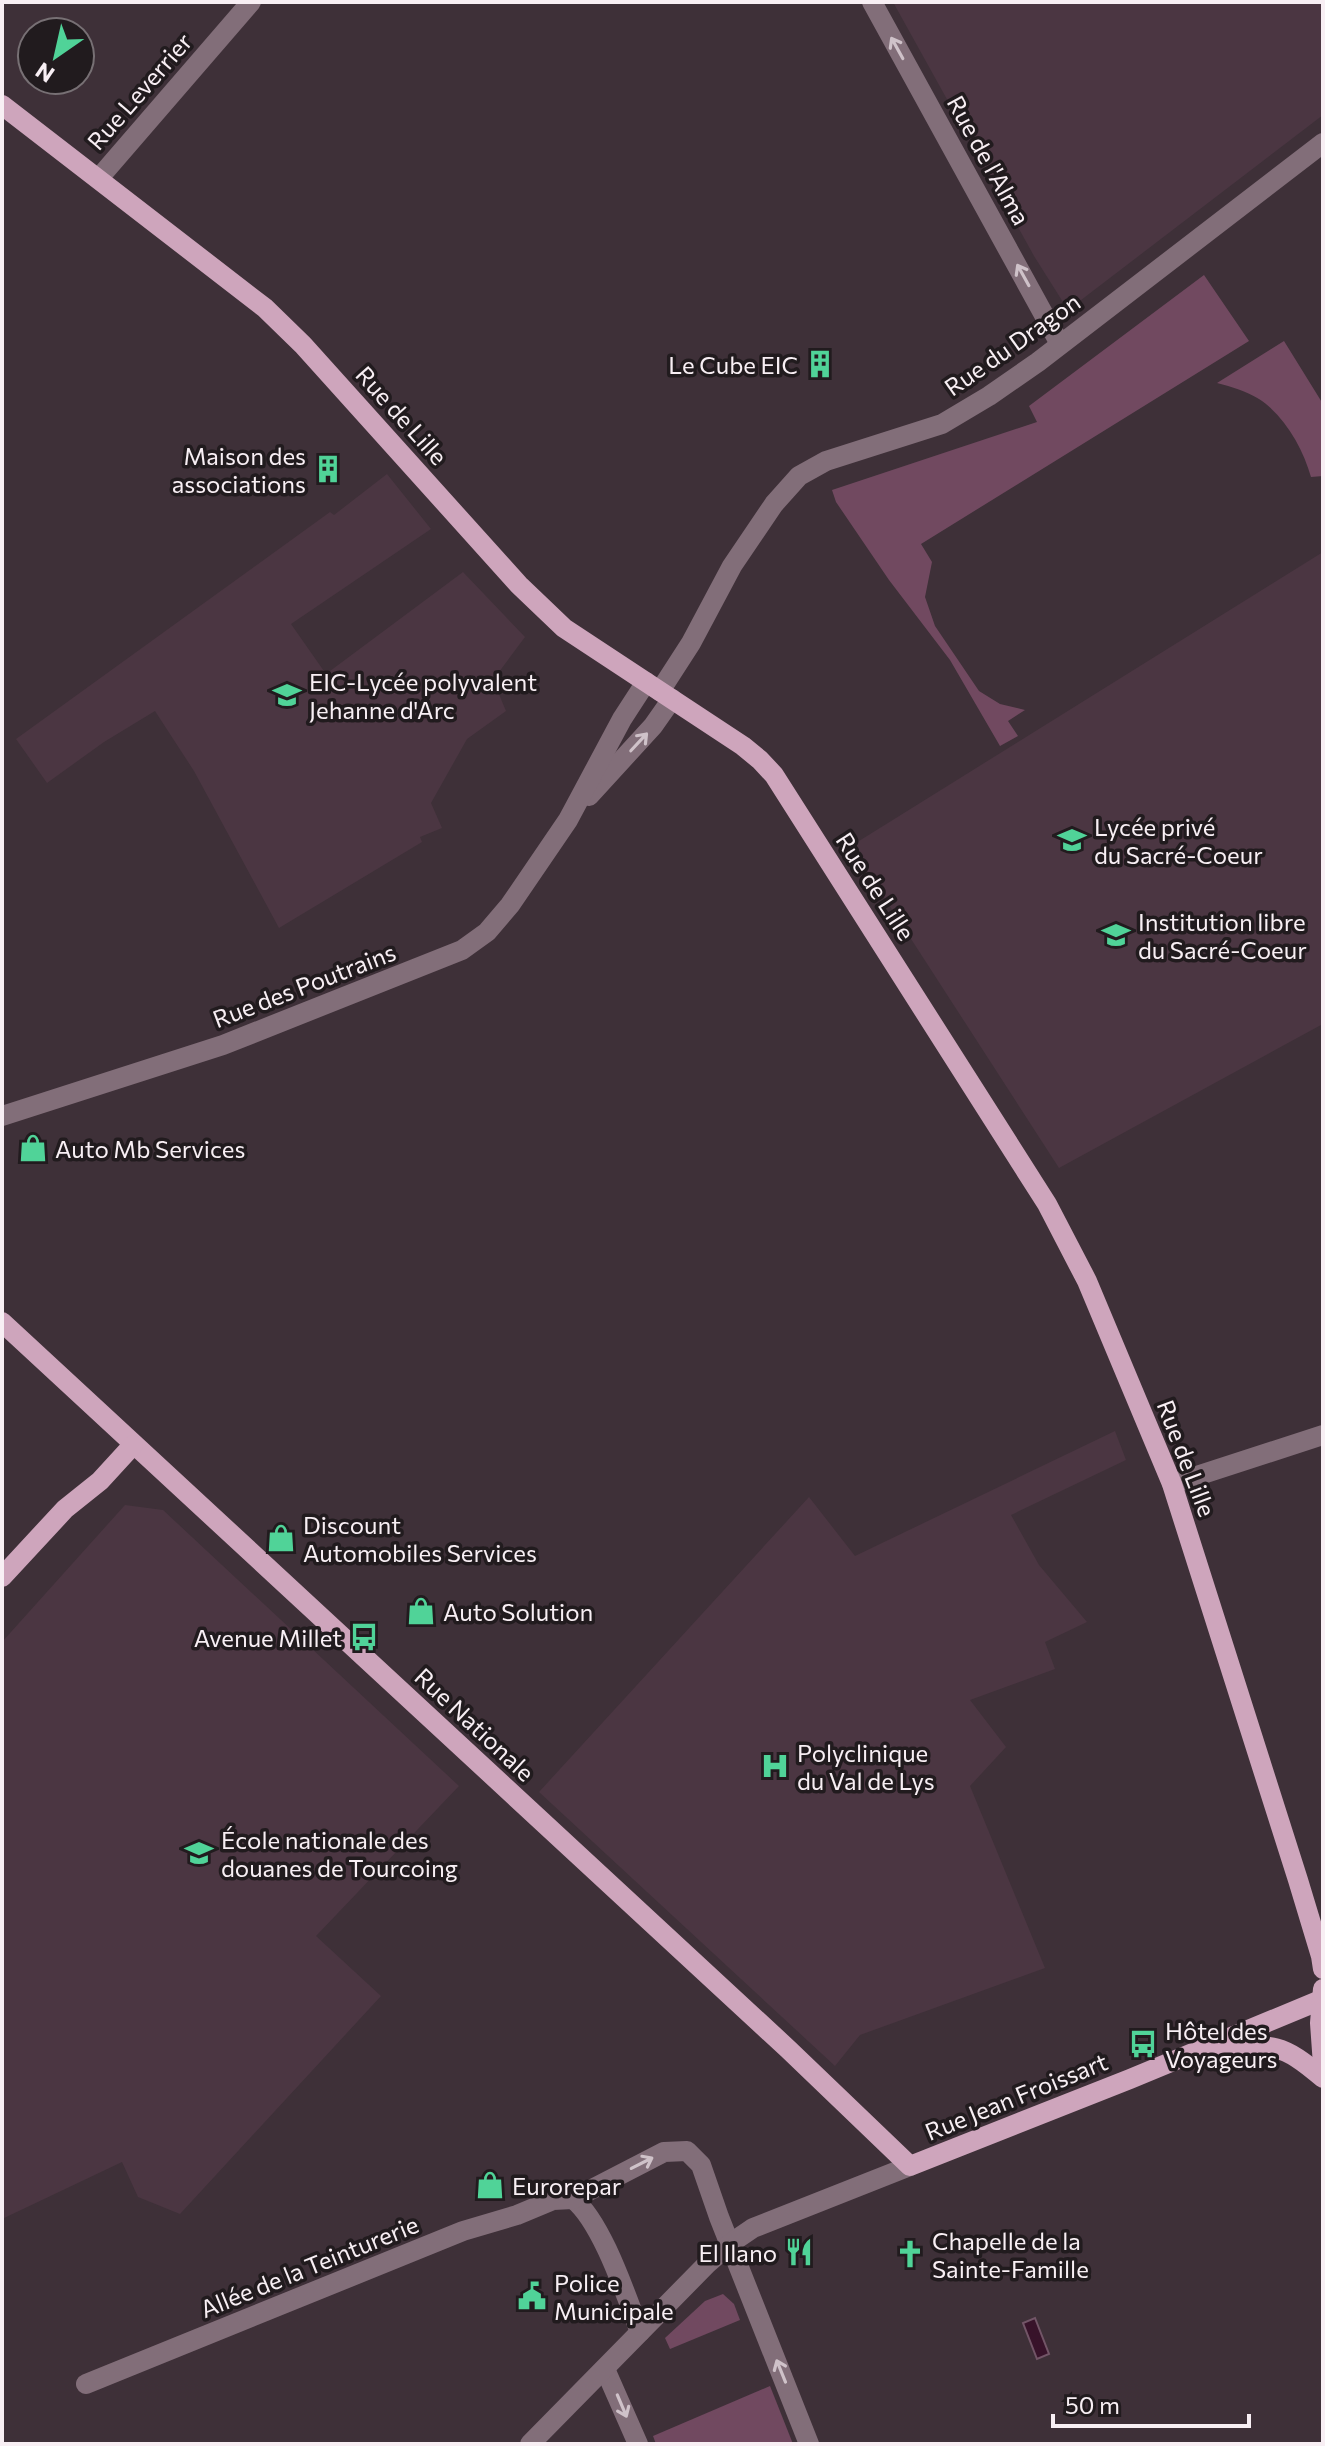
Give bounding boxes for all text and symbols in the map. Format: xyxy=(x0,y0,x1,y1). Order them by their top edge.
north arrow xyxy=(16,16,96,96)
street label: Rue Leverrier xyxy=(81,27,198,155)
one-way arrow xyxy=(889,36,904,60)
text: N xyxy=(30,57,59,89)
street label: Rue de l'Alma xyxy=(942,90,1036,230)
one-way arrow xyxy=(1014,264,1030,288)
street label: Rue du Dragon xyxy=(939,287,1085,401)
building icon: Le Cube EIC xyxy=(805,349,835,379)
place label: Le Cube EIC xyxy=(668,350,798,379)
street label: Rue de Lille xyxy=(350,360,454,470)
place label: Maison des associations xyxy=(172,441,306,498)
building icon: Maison des associations xyxy=(313,454,343,484)
place label: EIC-Lycée polyvalent Jehanne d'Arc xyxy=(309,667,537,724)
school or university icon: EIC-Lycée polyvalent Jehanne d'Arc xyxy=(272,680,302,710)
one-way arrow xyxy=(630,732,649,752)
place label: Lycée privé du Sacré-Coeur xyxy=(1094,812,1263,869)
school or university icon: Lycée privé du Sacré-Coeur xyxy=(1057,825,1087,855)
street label: Rue de Lille xyxy=(830,827,922,945)
place label: Institution libre du Sacré-Coeur xyxy=(1138,907,1307,964)
school or university icon: Institution libre du Sacré-Coeur xyxy=(1101,920,1131,950)
street label: Rue des Poutrains xyxy=(208,937,400,1033)
shop icon: Auto Mb Services xyxy=(18,1133,48,1163)
place label: Auto Mb Services xyxy=(55,1134,245,1163)
street label: Rue de Lille xyxy=(1152,1396,1222,1520)
place label: Discount Automobiles Services xyxy=(303,1510,537,1567)
shop icon: Discount Automobiles Services xyxy=(266,1523,296,1553)
shop icon: Auto Solution xyxy=(406,1596,436,1626)
place label: Auto Solution xyxy=(443,1597,593,1626)
bus stop icon: Avenue Millet xyxy=(349,1622,379,1652)
place label: Avenue Millet xyxy=(194,1623,342,1652)
street label: Rue Nationale xyxy=(409,1661,541,1787)
place label: Polyclinique du Val de Lys xyxy=(797,1738,935,1795)
hospital icon: Polyclinique du Val de Lys xyxy=(760,1751,790,1781)
place label: École nationale des douanes de Tourcoing xyxy=(221,1825,458,1882)
school or university icon: École nationale des douanes de Tourcoing xyxy=(184,1838,214,1868)
place label: Hôtel des Voyageurs xyxy=(1165,2016,1277,2073)
bus stop icon: Hôtel des Voyageurs xyxy=(1128,2029,1158,2059)
street label: Rue Jean Froissart xyxy=(921,2046,1112,2146)
one-way arrow xyxy=(630,2155,654,2171)
shop icon: Eurorepar xyxy=(475,2170,505,2200)
place label: Eurorepar xyxy=(512,2171,622,2200)
street label: Allée de la Teinturerie xyxy=(196,2209,422,2323)
place label: Chapelle de la Sainte-Famille xyxy=(932,2226,1089,2283)
restaurant icon: El Ilano xyxy=(784,2237,814,2267)
place label: El Ilano xyxy=(699,2238,777,2267)
church icon: Chapelle de la Sainte-Famille xyxy=(895,2239,925,2269)
place label: Police Municipale xyxy=(554,2268,674,2325)
public building icon: Police Municipale xyxy=(517,2281,547,2311)
one-way arrow xyxy=(772,2359,787,2384)
scale bar xyxy=(1053,2378,1249,2428)
text: 50 m xyxy=(1065,2390,1120,2419)
one-way arrow xyxy=(615,2393,630,2418)

